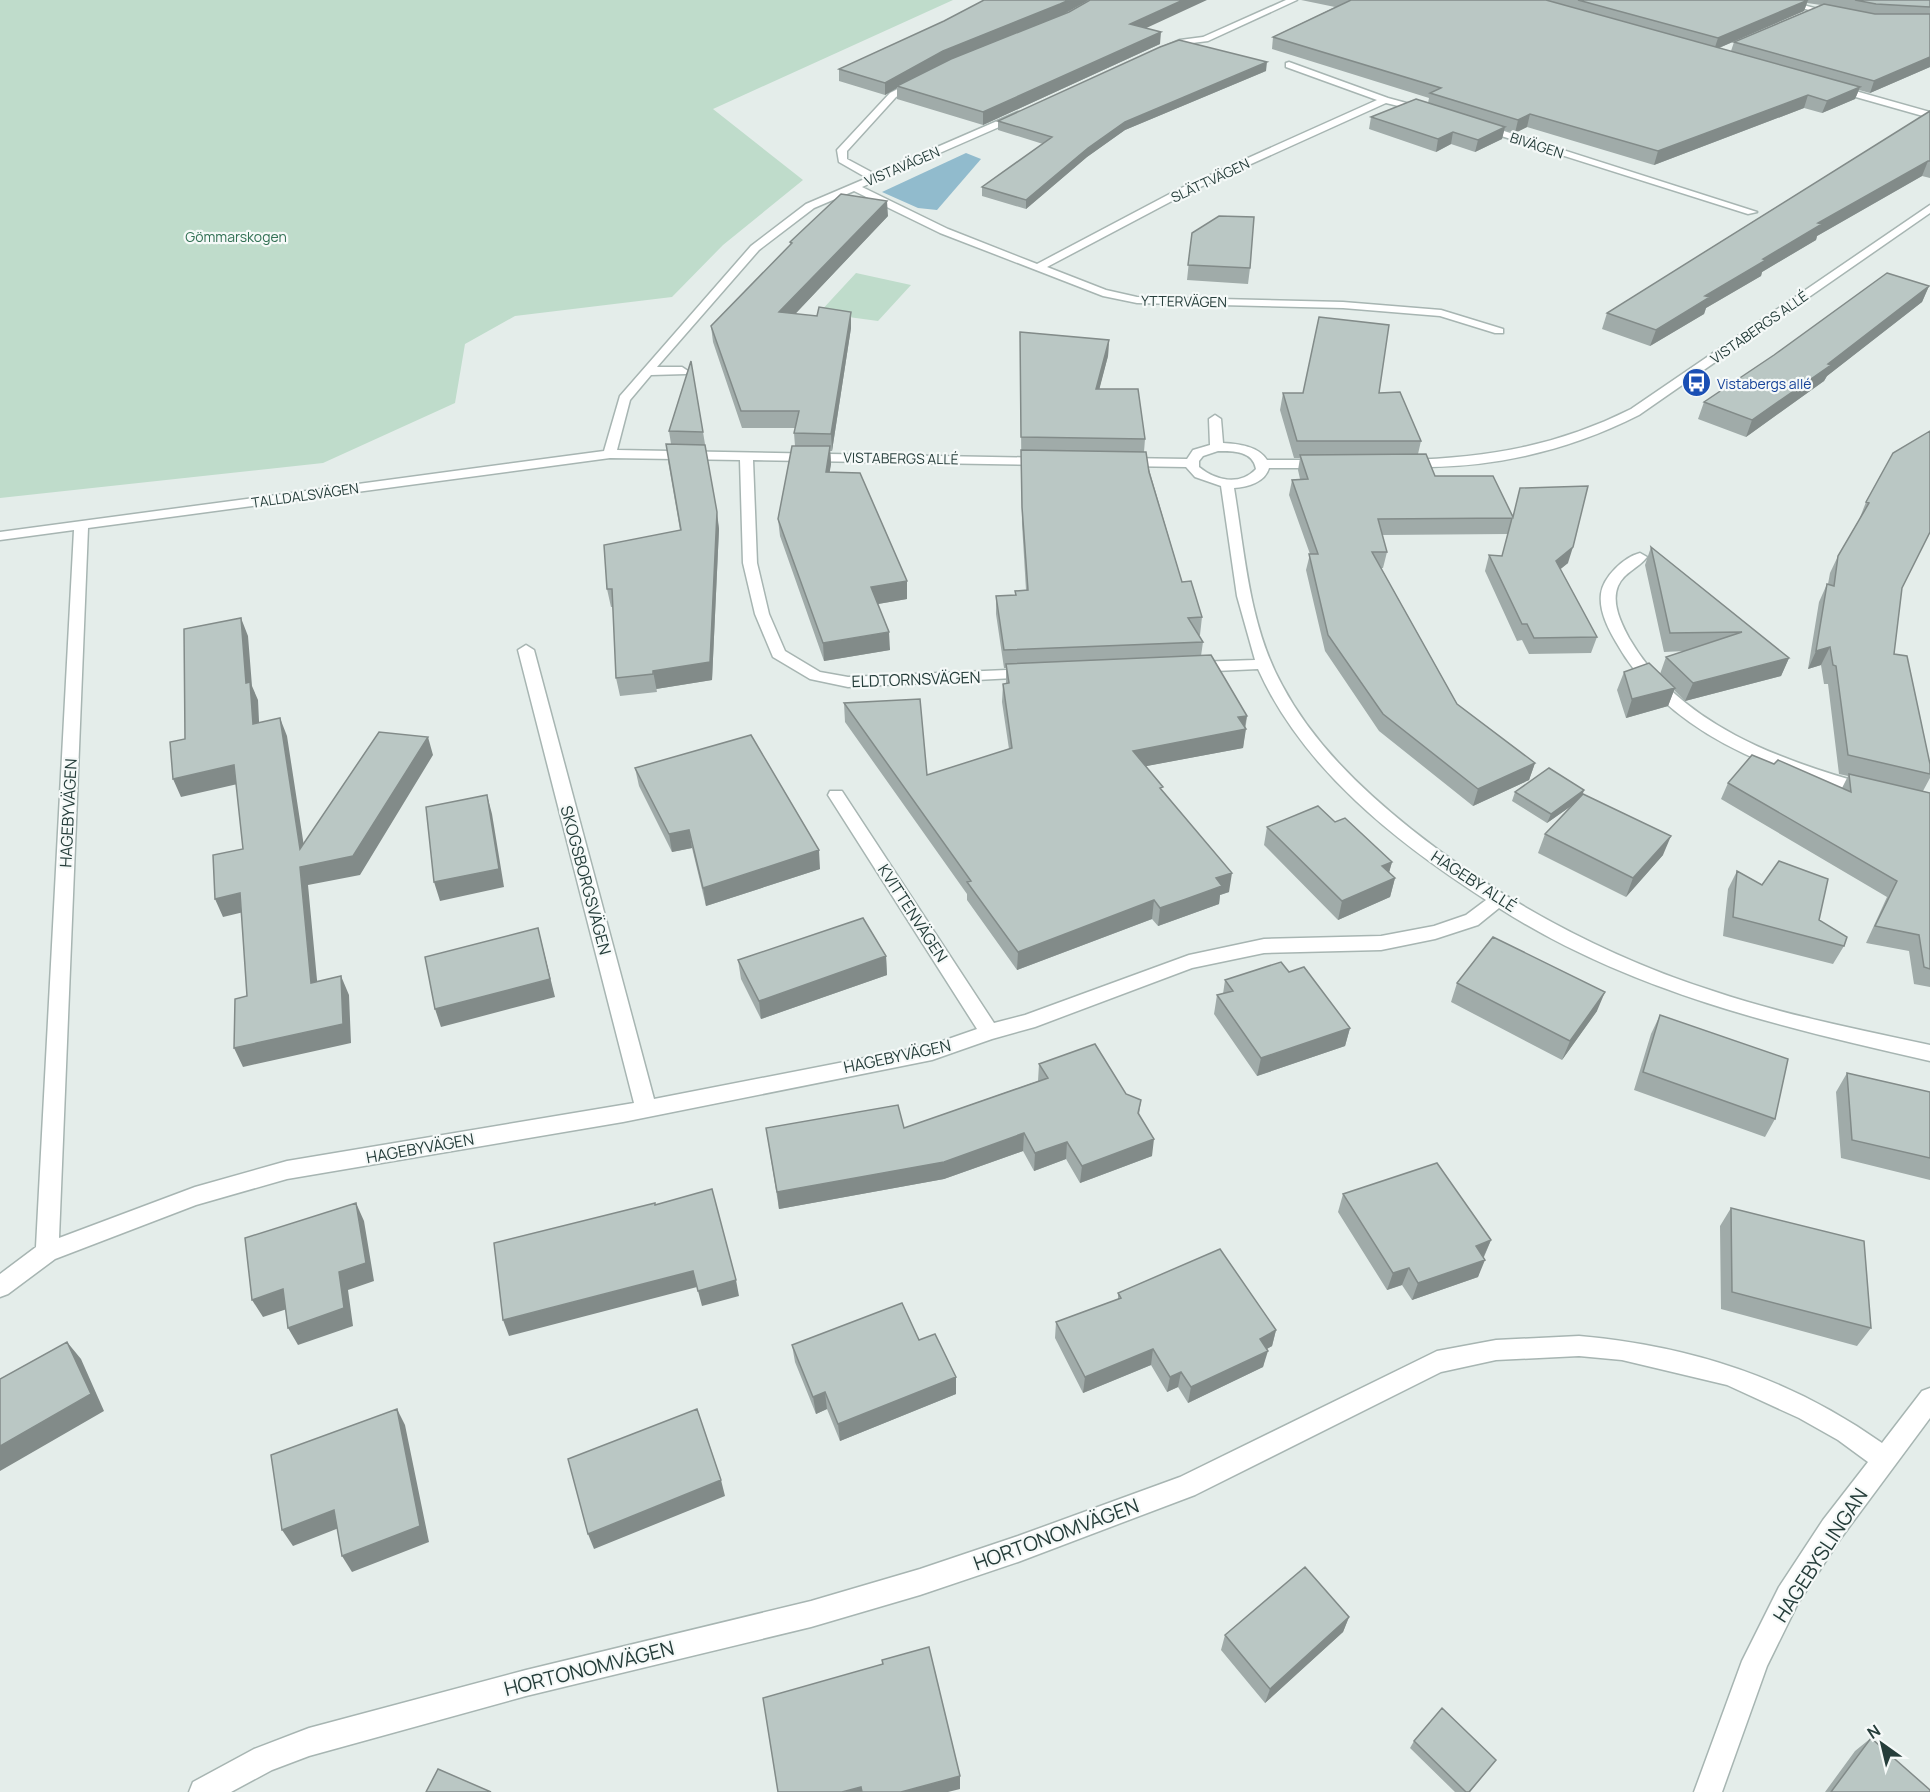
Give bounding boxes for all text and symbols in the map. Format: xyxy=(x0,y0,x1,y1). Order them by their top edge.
street label: BIVÄGEN xyxy=(1508,127,1566,163)
street label: VISTAVÄGEN xyxy=(862,142,942,190)
street label: SLÄTTVÄGEN xyxy=(1168,153,1252,207)
park label: Gömmarskogen xyxy=(185,227,287,246)
street label: VISTABERGS ALLÉ xyxy=(1706,286,1812,368)
street label: YTTERVÄGEN xyxy=(1141,291,1227,311)
bus stop icon: Vistabergs allé xyxy=(1680,367,1712,399)
place label: Vistabergs allé xyxy=(1717,374,1811,393)
street label: VISTABERGS ALLÉ xyxy=(843,447,959,469)
street label: TALLDALSVÄGEN xyxy=(250,478,360,512)
street label: ELDTORNSVÄGEN xyxy=(851,666,981,692)
street label: HAGEBYVÄGEN xyxy=(54,758,82,868)
street label: SKOGSBORGSVÄGEN xyxy=(556,803,616,957)
street label: HAGEBY ALLÉ xyxy=(1427,845,1521,917)
street label: KVITTENVÄGEN xyxy=(873,860,953,966)
street label: HAGEBYVÄGEN xyxy=(841,1034,953,1078)
street label: HAGEBYVÄGEN xyxy=(364,1128,476,1168)
street label: HAGEBYSLINGAN xyxy=(1767,1483,1873,1627)
street label: HORTONOMVÄGEN xyxy=(969,1492,1143,1576)
street label: HORTONOMVÄGEN xyxy=(501,1634,677,1702)
north arrow xyxy=(1852,1714,1912,1774)
text: N xyxy=(1863,1719,1885,1744)

